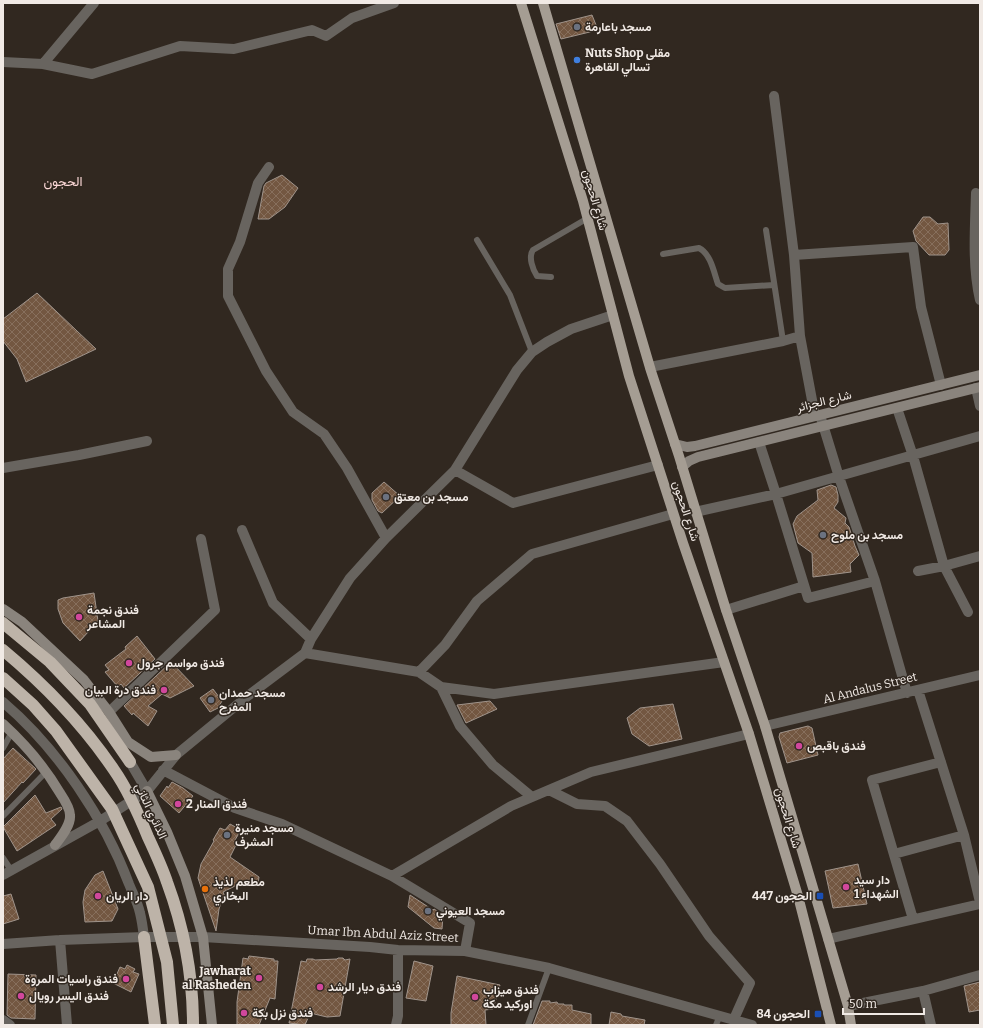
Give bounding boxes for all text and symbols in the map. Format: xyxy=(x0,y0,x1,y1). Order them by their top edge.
place label: مسجد باعارمة xyxy=(585,20,652,35)
marker: مسجد باعارمة xyxy=(572,22,582,32)
place label: Nuts Shop مقلى تسالي القاهرة xyxy=(585,46,670,77)
marker: Nuts Shop مقلى تسالي القاهرة xyxy=(572,55,582,65)
street label: شارع الحجون xyxy=(578,168,610,233)
district label: الحجون xyxy=(43,174,83,190)
street label: شارع الجزائر xyxy=(794,387,853,417)
street label: شارع الحجون xyxy=(668,479,702,544)
place label: مسجد بن معتق xyxy=(394,490,469,504)
marker: مسجد بن معتق xyxy=(381,492,391,502)
place label: مسجد بن ملوح xyxy=(831,528,904,543)
marker: مسجد بن ملوح xyxy=(818,530,828,540)
place label: فندق نجمة المشاعر xyxy=(86,603,139,632)
marker: فندق نجمة المشاعر xyxy=(74,612,84,622)
place label: فندق مواسم جرول xyxy=(137,656,225,671)
marker: فندق مواسم جرول xyxy=(124,658,134,668)
street label: Al Andalus Street xyxy=(821,669,919,706)
place label: فندق درة البيان xyxy=(85,683,156,698)
marker: فندق درة البيان xyxy=(159,685,169,695)
place label: مسجد حمدان المفرح xyxy=(219,686,286,715)
marker: مسجد حمدان المفرح xyxy=(206,695,216,705)
place label: فندق باقبص xyxy=(807,739,866,753)
marker: فندق باقبص xyxy=(794,741,804,751)
street label: الدائري الثاني xyxy=(129,781,170,842)
street label: شارع الحجون xyxy=(770,786,804,851)
place label: فندق المنار 2 xyxy=(186,797,247,812)
marker: فندق المنار 2 xyxy=(173,799,183,809)
place label: مسجد منيرة المشرف xyxy=(235,821,294,850)
marker: مسجد منيرة المشرف xyxy=(222,830,232,840)
place label: دار سيد الشهداء 1 xyxy=(854,873,899,902)
place label: مطعم لذيذ البخاري xyxy=(213,875,265,906)
marker: دار سيد الشهداء 1 xyxy=(841,882,851,892)
marker: مطعم لذيذ البخاري xyxy=(200,884,210,894)
place label: دار الريان xyxy=(106,889,149,904)
place label: الحجون 447 xyxy=(752,889,812,904)
marker: دار الريان xyxy=(93,891,103,901)
marker: الحجون 447 xyxy=(815,891,825,901)
place label: مسجد العيوني xyxy=(436,904,505,921)
marker: مسجد العيوني xyxy=(423,906,433,916)
street label: Umar Ibn Abdul Aziz Street xyxy=(307,923,460,945)
place label: Jawharat al Rasheden xyxy=(182,964,251,992)
place label: فندق راسيات المروة xyxy=(25,972,118,987)
marker: Jawharat al Rasheden xyxy=(254,973,264,983)
marker: فندق راسيات المروة xyxy=(121,974,131,984)
place label: فندق ديار الرشد xyxy=(328,980,402,995)
marker: فندق ديار الرشد xyxy=(315,982,325,992)
place label: فندق ميزاب اوركيد مكة xyxy=(483,983,539,1012)
place label: فندق اليسر رويال xyxy=(29,989,109,1004)
scale bar xyxy=(843,990,924,1016)
marker: فندق اليسر رويال xyxy=(16,991,26,1001)
marker: فندق ميزاب اوركيد مكة xyxy=(470,992,480,1002)
text: 50 m xyxy=(849,997,878,1011)
place label: فندق نزل بكة xyxy=(252,1006,313,1021)
place label: الحجون 84 xyxy=(756,1007,810,1022)
marker: فندق نزل بكة xyxy=(239,1008,249,1018)
marker: الحجون 84 xyxy=(813,1009,823,1019)

